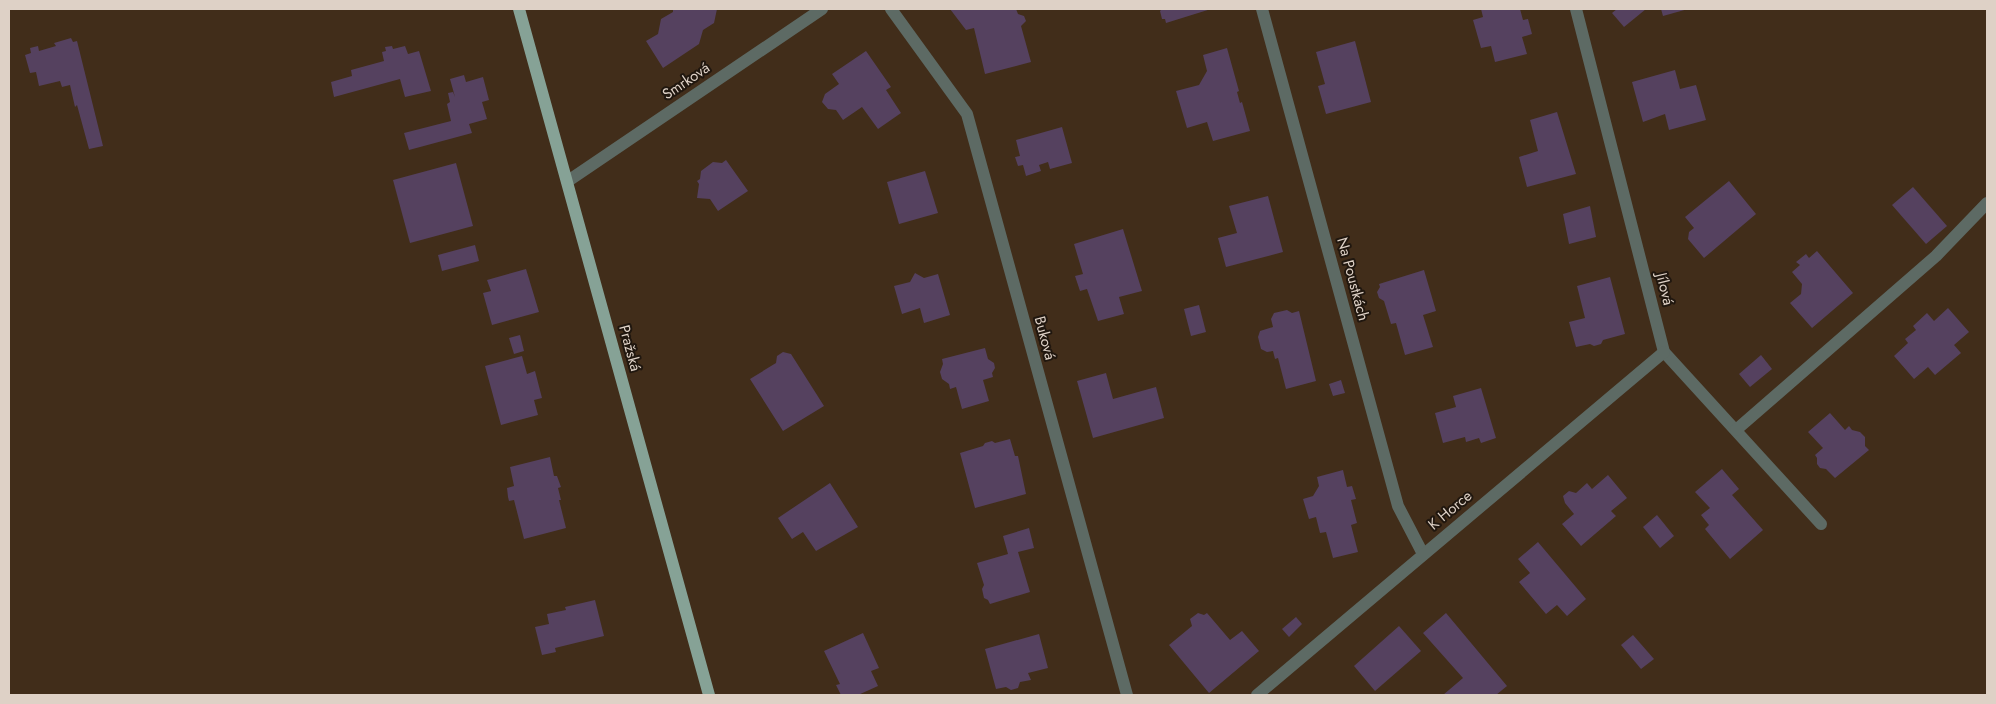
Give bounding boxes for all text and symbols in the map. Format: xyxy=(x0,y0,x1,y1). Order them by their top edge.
street label: Smrková xyxy=(658,57,714,105)
street label: Na Poustkách xyxy=(1331,235,1375,323)
street label: Jílová xyxy=(1650,268,1680,308)
street label: Buková xyxy=(1029,314,1061,362)
street label: Pražská xyxy=(613,322,647,374)
street label: K Horce xyxy=(1423,485,1477,535)

